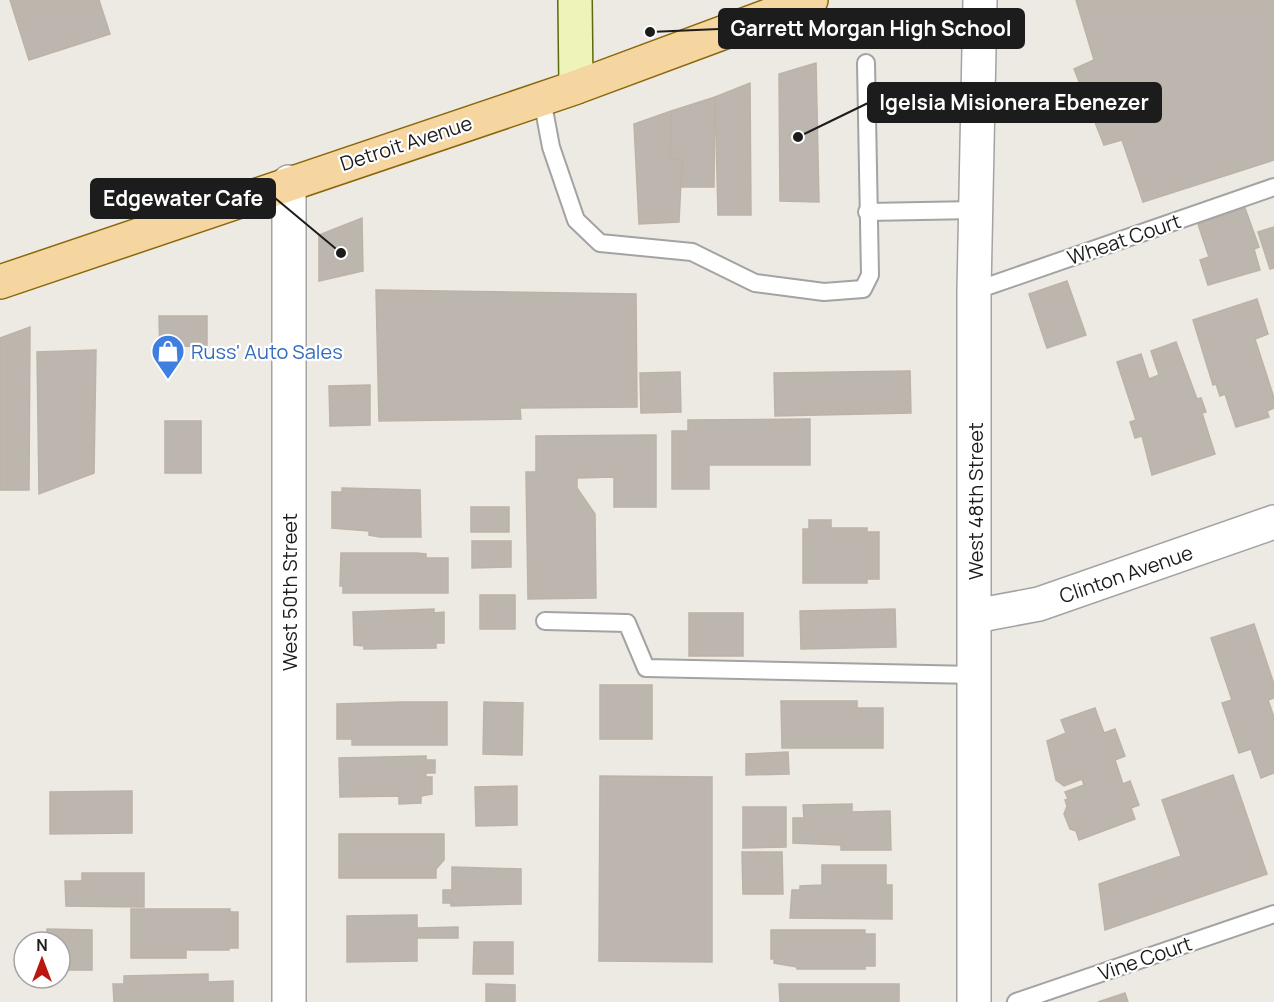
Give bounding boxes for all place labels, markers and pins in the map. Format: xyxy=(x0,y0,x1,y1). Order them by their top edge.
callout: Garrett Morgan High School xyxy=(719,9,1024,48)
callout: Igelsia Misionera Ebenezer xyxy=(868,83,1161,122)
callout: Edgewater Cafe xyxy=(91,179,275,218)
shop icon: Russ' Auto Sales xyxy=(150,333,186,380)
place label: Russ' Auto Sales xyxy=(191,338,343,365)

